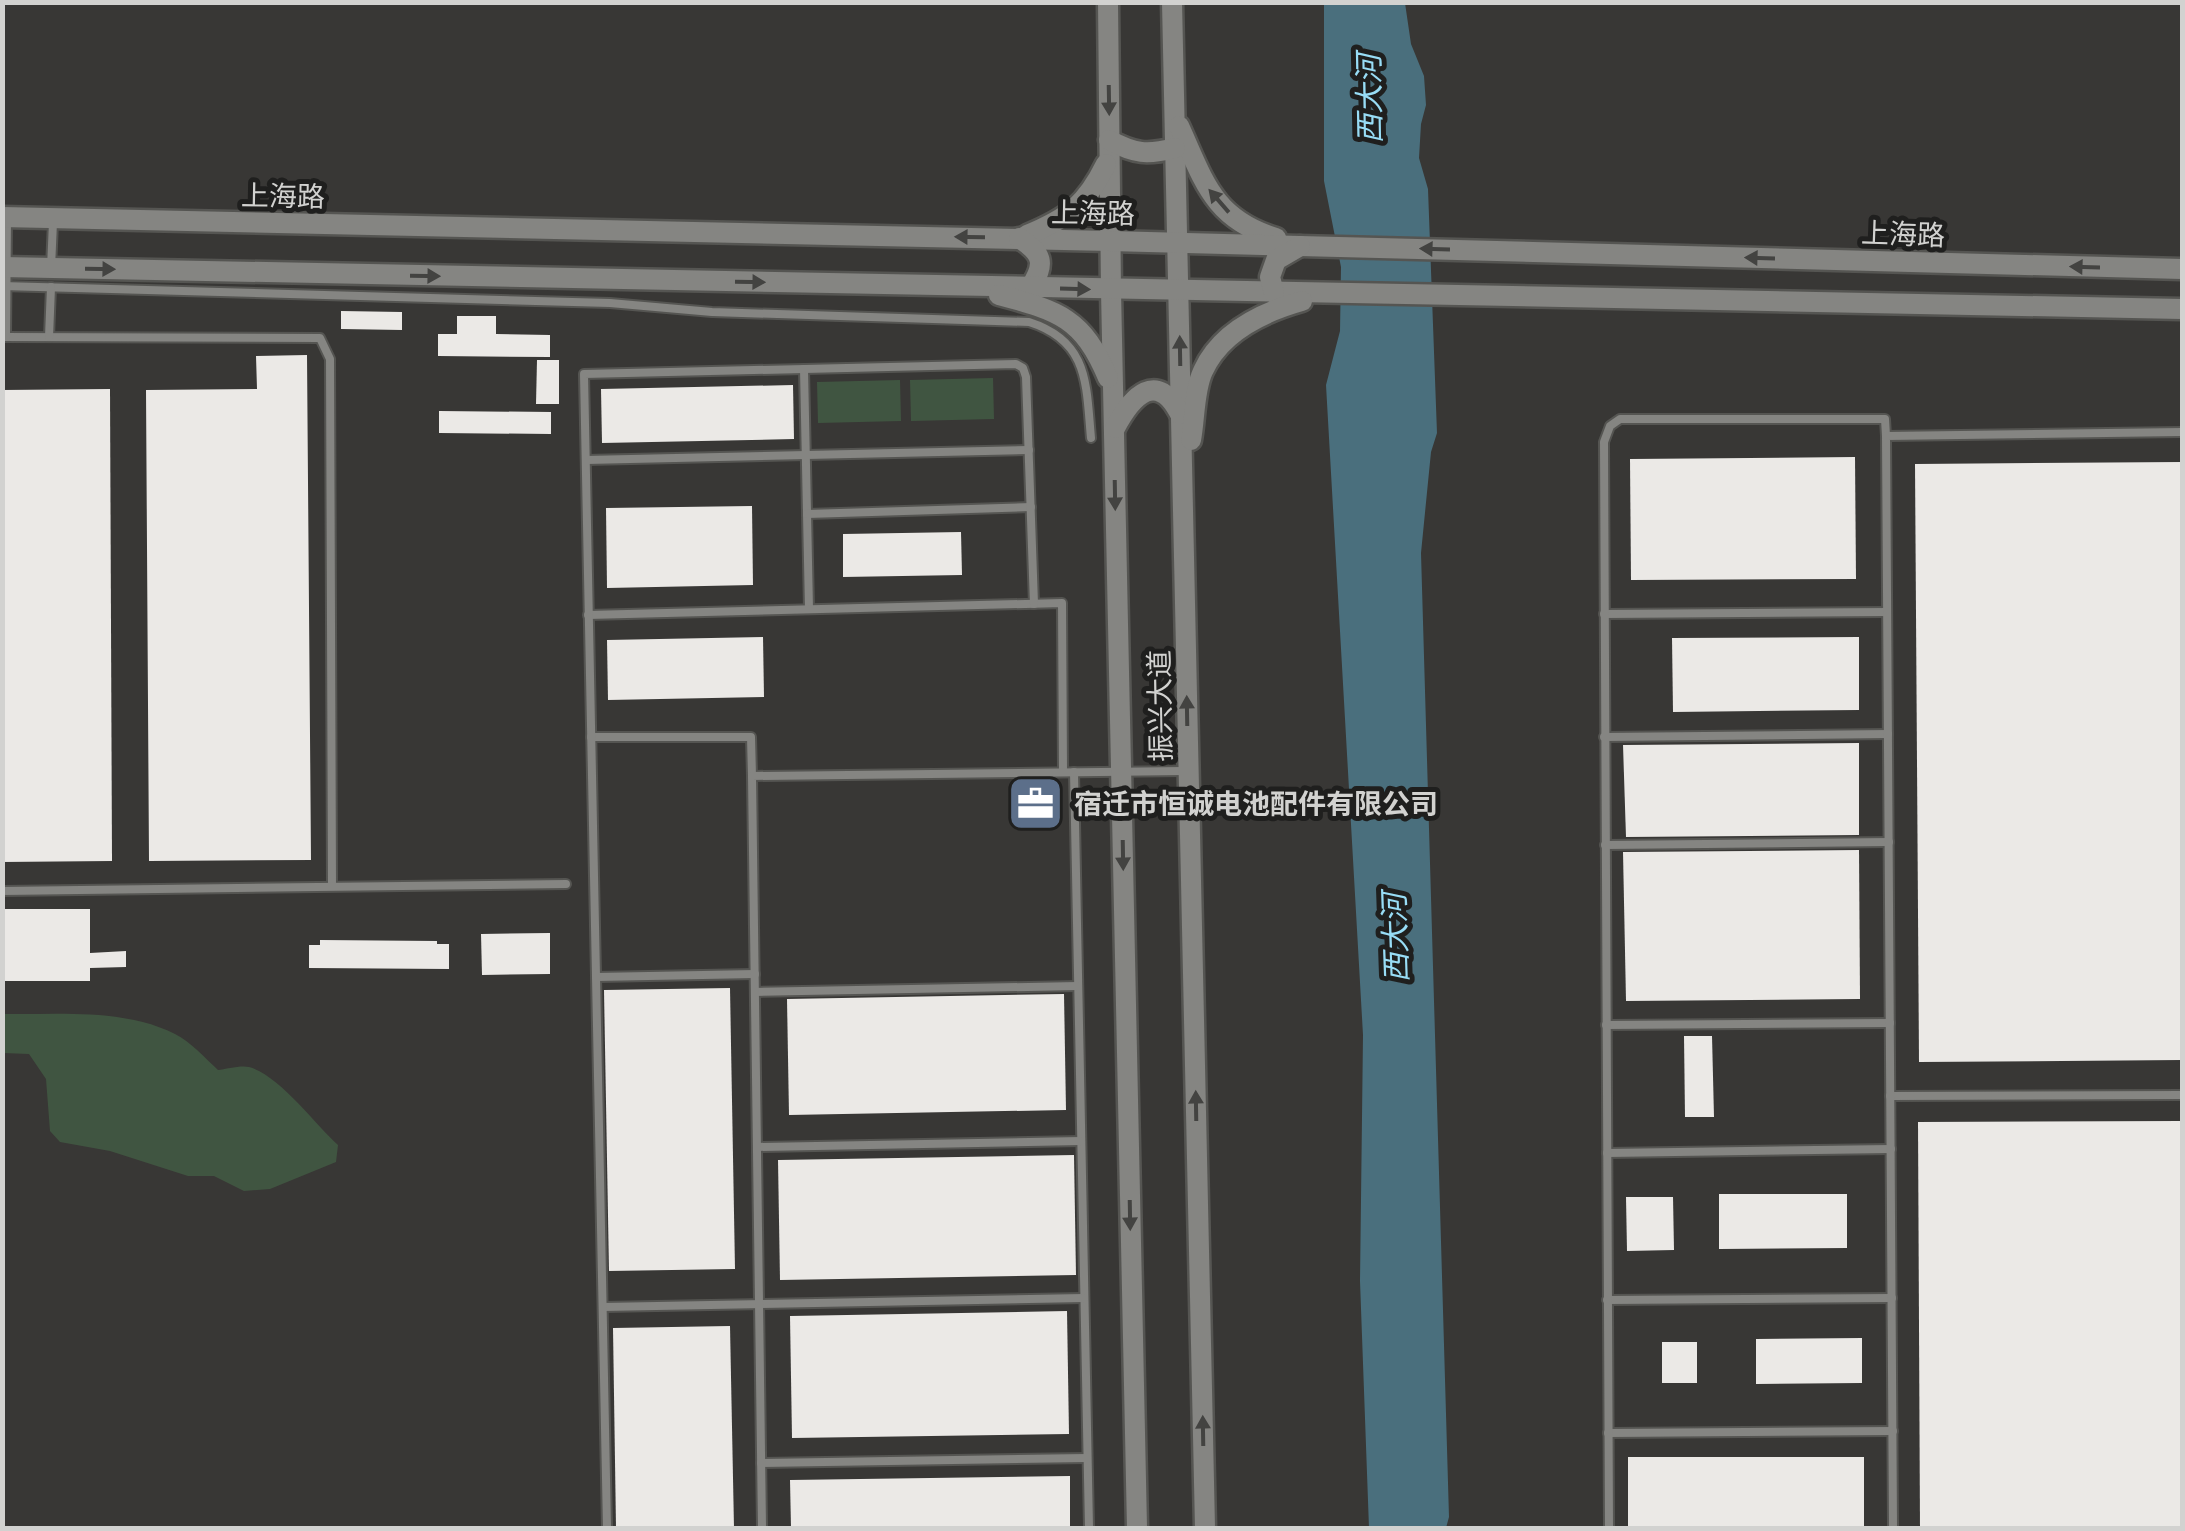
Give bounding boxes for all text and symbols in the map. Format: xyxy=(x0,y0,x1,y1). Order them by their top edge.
water label: 西大河 xyxy=(1347,49,1390,144)
one-way arrow xyxy=(1101,84,1117,116)
street label: 上海路 xyxy=(241,175,325,215)
one-way arrow xyxy=(1208,189,1230,214)
street label: 上海路 xyxy=(1051,192,1135,232)
street label: 上海路 xyxy=(1860,213,1946,253)
one-way arrow xyxy=(954,229,986,245)
one-way arrow xyxy=(1419,241,1451,257)
one-way arrow xyxy=(1744,249,1776,265)
one-way arrow xyxy=(2069,258,2101,274)
one-way arrow xyxy=(84,262,116,278)
one-way arrow xyxy=(409,268,441,284)
one-way arrow xyxy=(734,275,766,291)
one-way arrow xyxy=(1059,282,1091,298)
one-way arrow xyxy=(1171,335,1187,367)
one-way arrow xyxy=(1107,479,1123,511)
street label: 振兴大道 xyxy=(1139,650,1179,762)
one-way arrow xyxy=(1179,695,1195,727)
office icon: 宿迁市恒诚电池配件有限公司 xyxy=(1005,774,1065,834)
place label: 宿迁市恒诚电池配件有限公司 xyxy=(1074,784,1438,822)
one-way arrow xyxy=(1115,839,1131,871)
water label: 西大河 xyxy=(1372,887,1417,984)
one-way arrow xyxy=(1187,1090,1203,1122)
one-way arrow xyxy=(1123,1199,1139,1231)
one-way arrow xyxy=(1194,1415,1210,1447)

